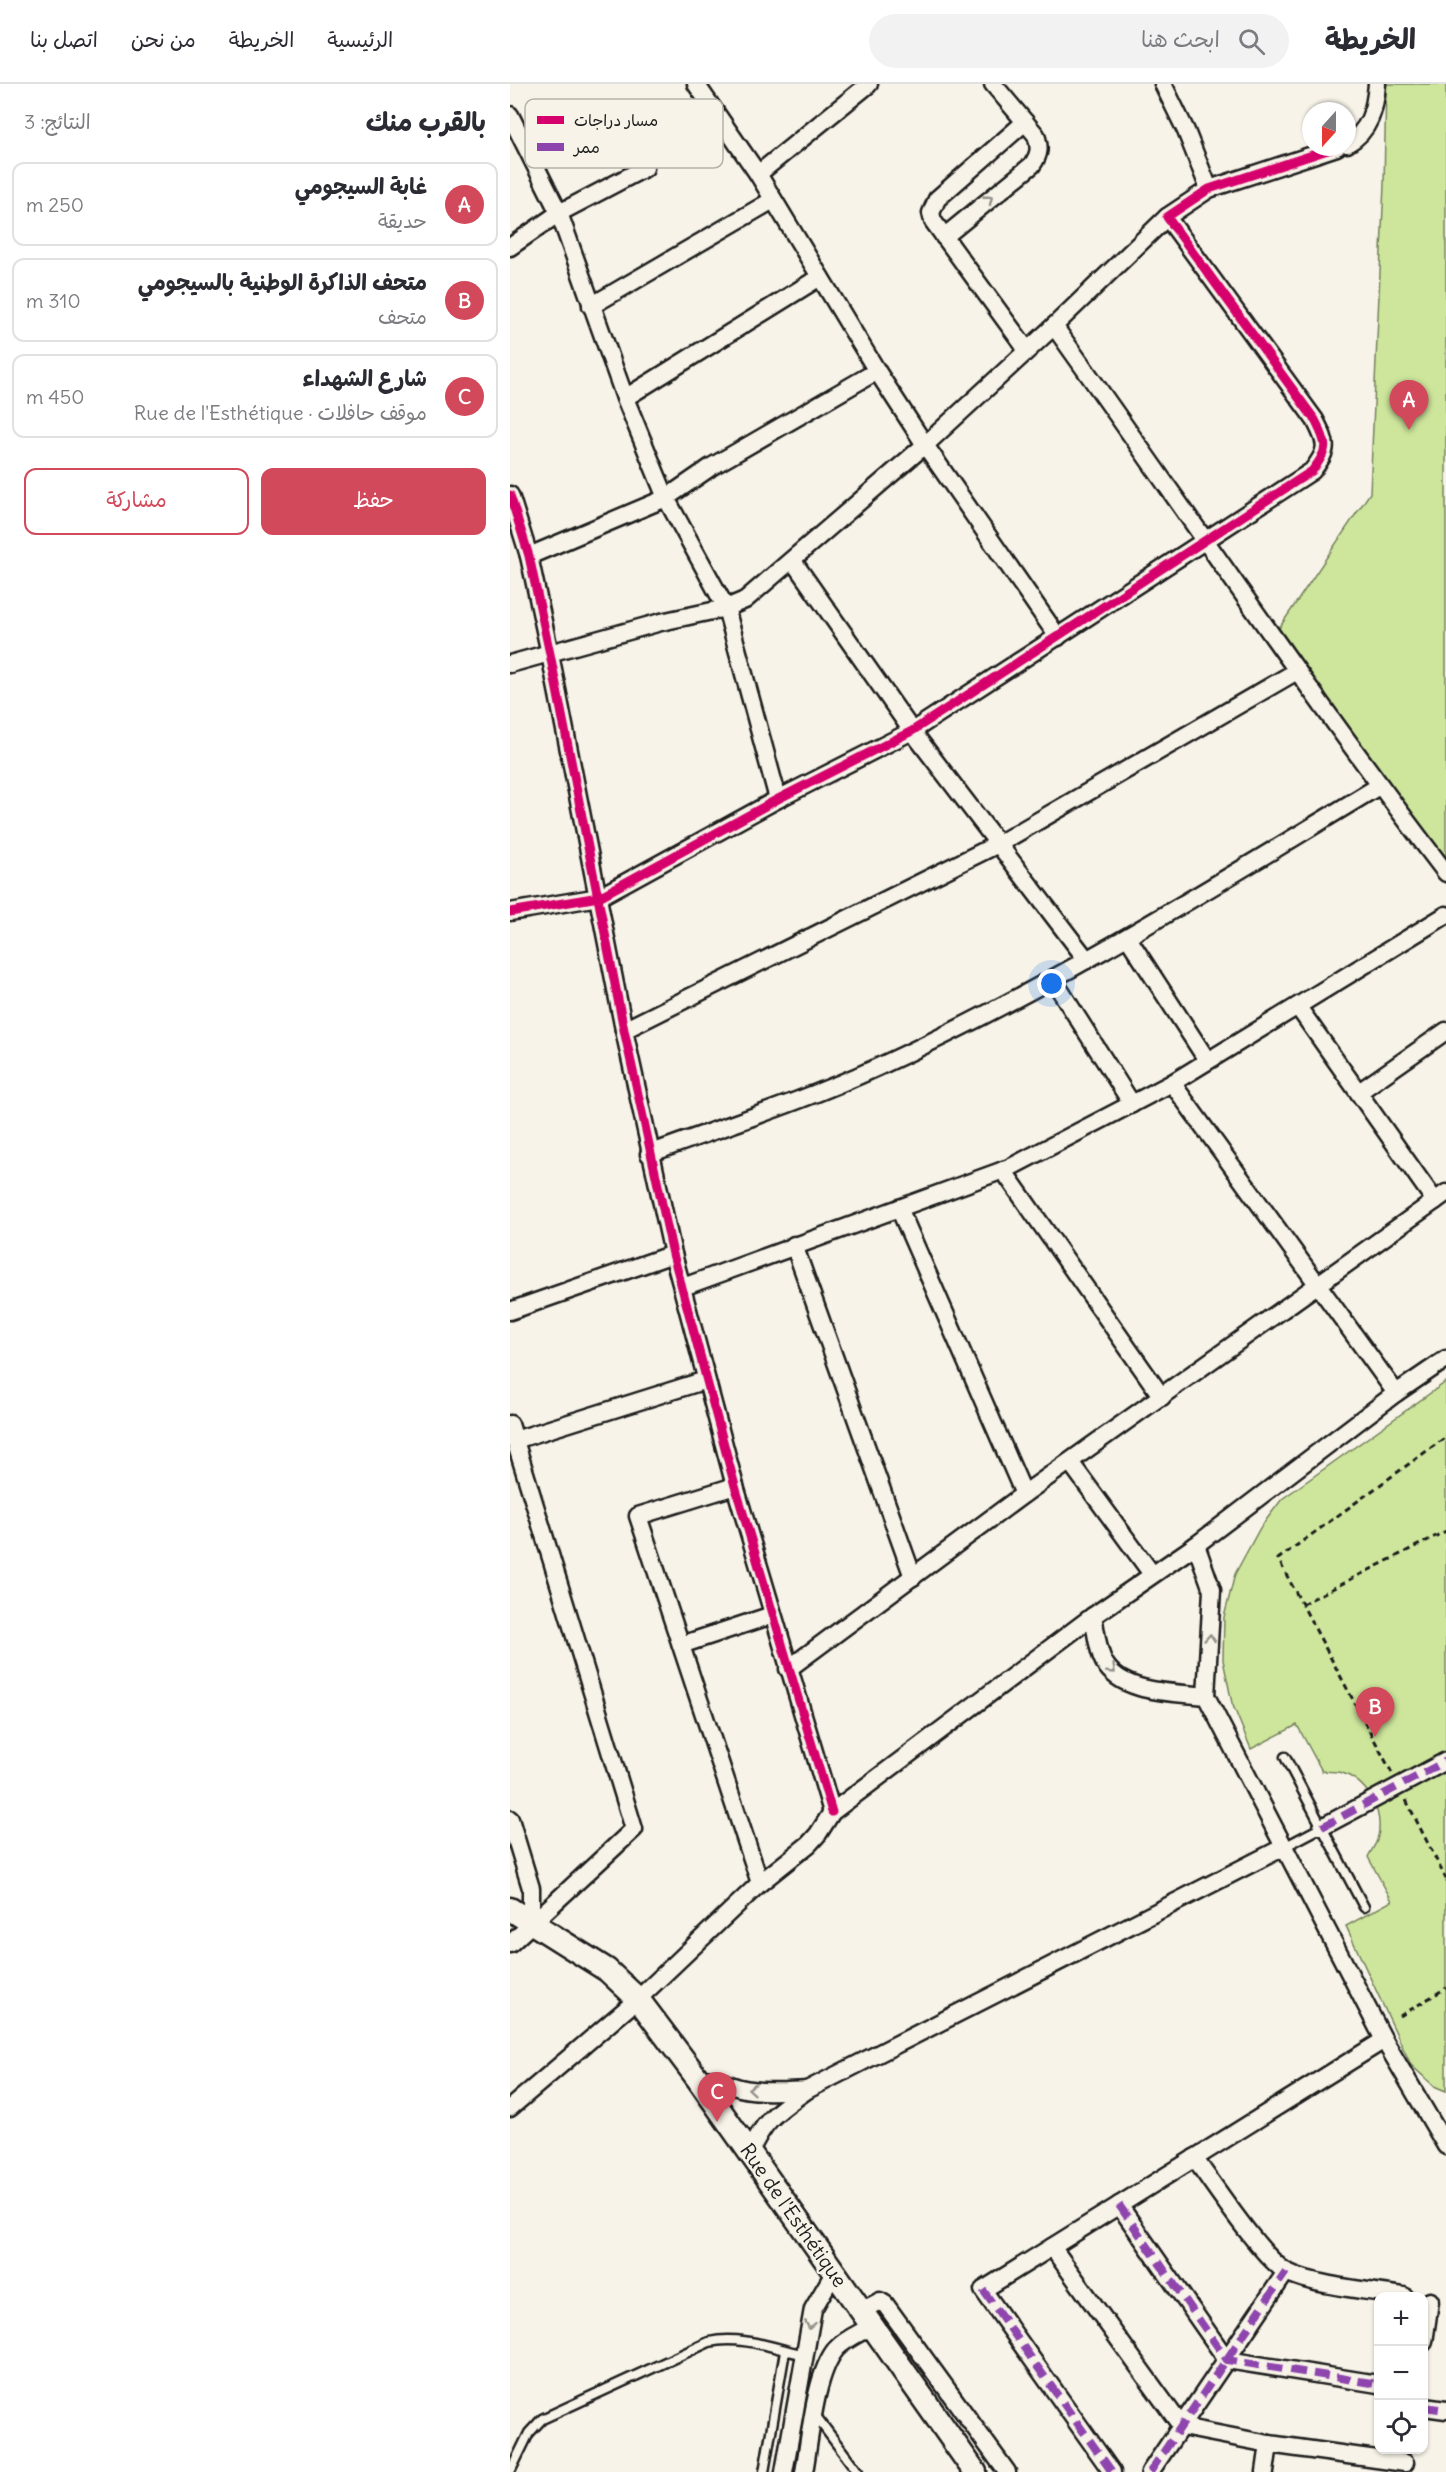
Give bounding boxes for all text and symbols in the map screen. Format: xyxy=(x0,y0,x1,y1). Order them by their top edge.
search box xyxy=(869,14,1289,68)
text: الخريطة xyxy=(1325,21,1416,57)
text: ابحث هنا xyxy=(1141,25,1220,53)
icon: search xyxy=(1235,25,1268,58)
text: اتصل بنا xyxy=(30,26,98,53)
text: من نحن xyxy=(131,26,196,53)
text: الخريطة xyxy=(229,26,294,53)
text: الرئيسية xyxy=(327,26,393,53)
legend xyxy=(525,99,723,168)
north arrow xyxy=(1302,102,1356,156)
text: بالقرب منك xyxy=(366,105,486,138)
text: النتائج: 3 xyxy=(24,109,91,134)
text: مسار دراجات xyxy=(574,110,658,130)
text: ممر xyxy=(572,137,600,157)
text: غابة السيجومي xyxy=(295,172,427,200)
text: 250 m xyxy=(26,192,84,217)
text: A xyxy=(458,192,471,217)
one-way arrow xyxy=(982,196,993,207)
text: حديقة xyxy=(378,208,427,233)
text: متحف الذاكرة الوطنية بالسيجومي xyxy=(138,268,427,296)
text: 310 m xyxy=(26,288,81,313)
text: B xyxy=(458,288,471,313)
text: متحف xyxy=(378,304,427,329)
text: شارع الشهداء xyxy=(302,364,427,392)
pin: A xyxy=(1390,380,1428,430)
text: 450 m xyxy=(26,384,85,409)
text: C xyxy=(458,384,471,409)
text: موقف حافلات · Rue de l'Esthétique xyxy=(134,400,427,425)
button: مشاركة xyxy=(24,468,249,535)
button: حفظ xyxy=(261,468,486,535)
your location xyxy=(1037,969,1066,998)
one-way arrow xyxy=(1203,1633,1216,1642)
one-way arrow xyxy=(1105,1663,1115,1674)
pin: B xyxy=(1356,1688,1394,1737)
pin: C xyxy=(698,2072,736,2122)
one-way arrow xyxy=(747,2083,756,2096)
street label: Rue de l'Esthétique xyxy=(735,2138,853,2292)
map controls xyxy=(1374,2292,1428,2454)
button: + xyxy=(1374,2292,1428,2346)
one-way arrow xyxy=(804,2320,817,2330)
button: − xyxy=(1374,2346,1428,2400)
button: locate xyxy=(1374,2400,1428,2454)

